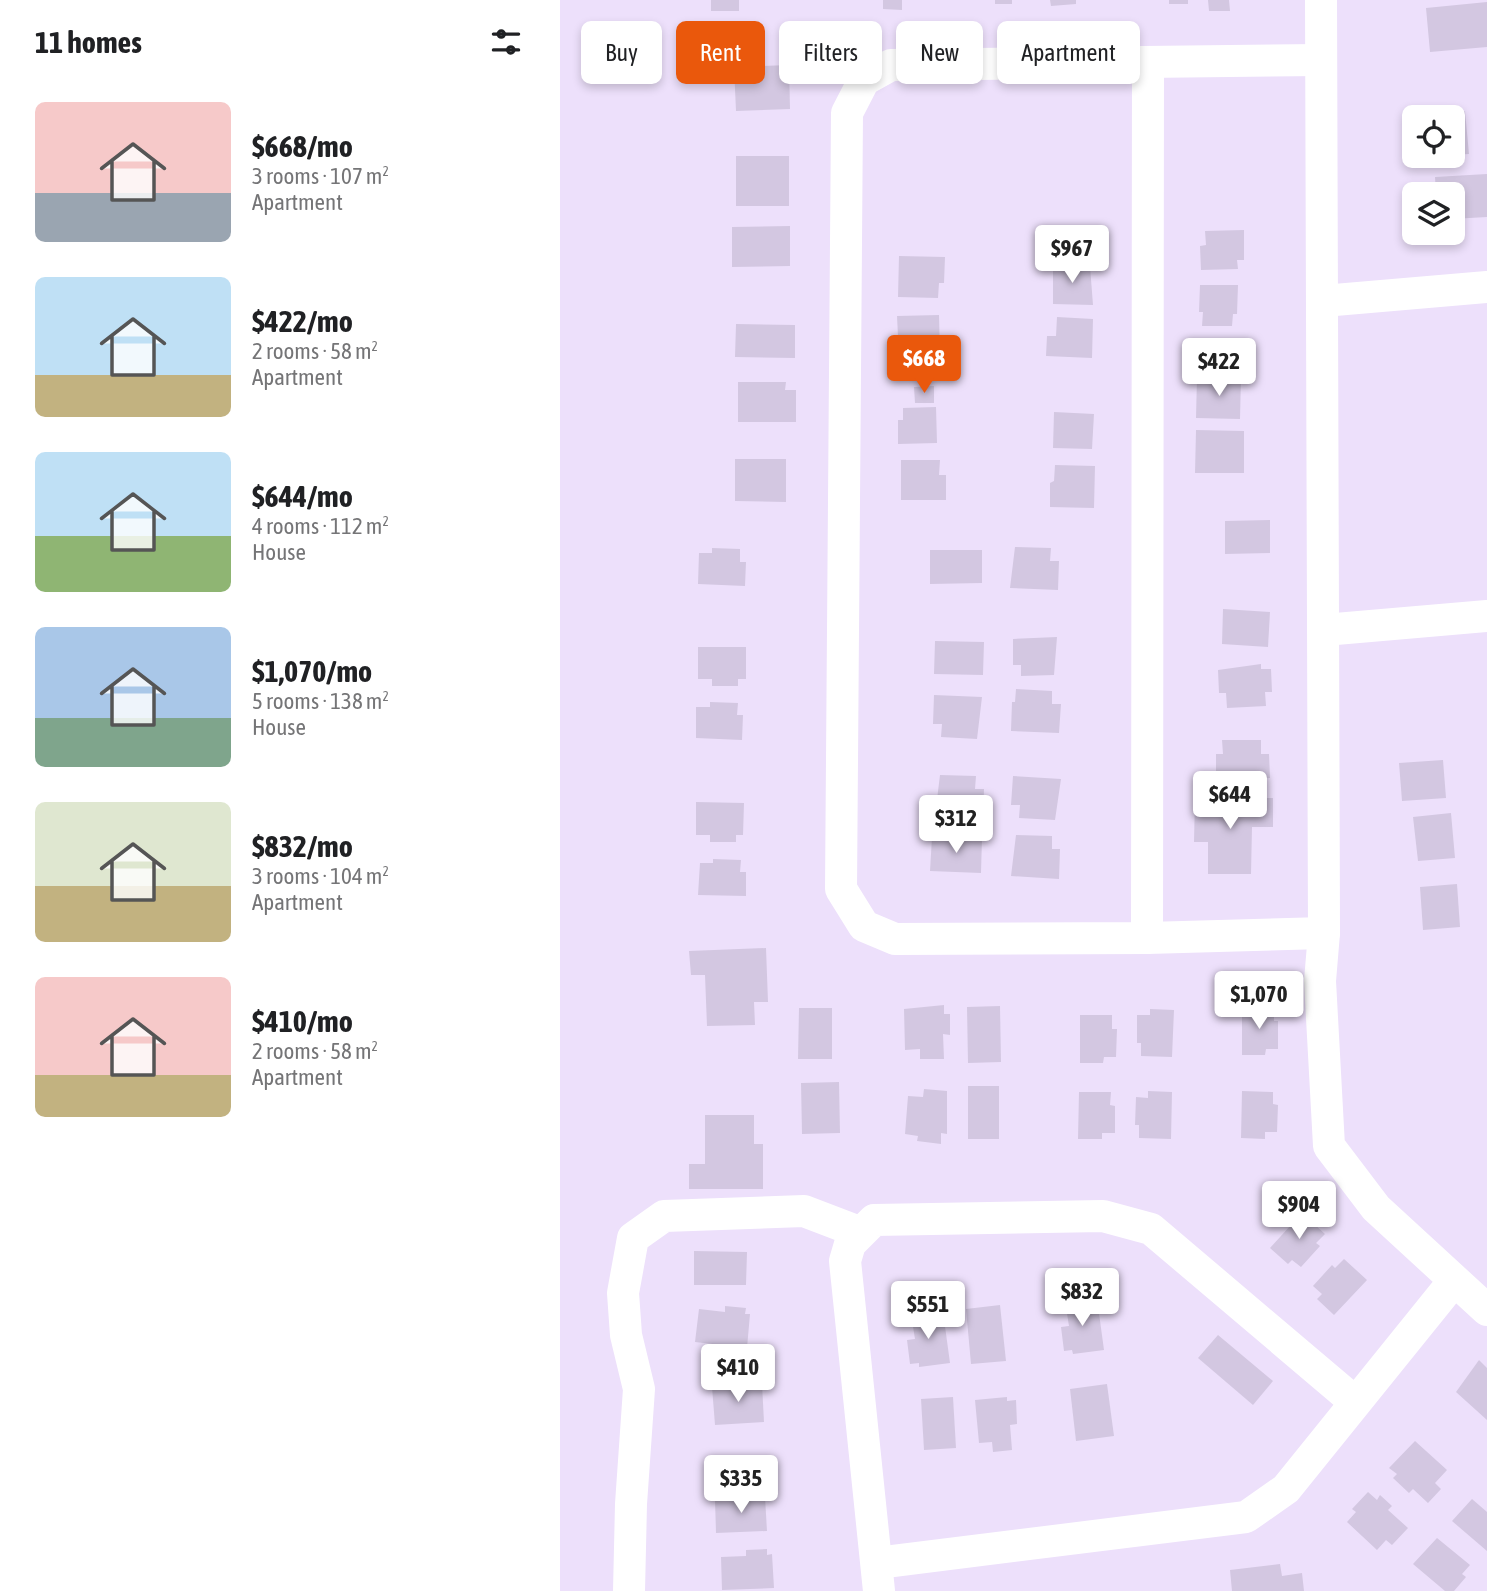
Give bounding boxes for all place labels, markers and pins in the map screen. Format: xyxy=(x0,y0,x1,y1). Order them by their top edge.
pin: $967 xyxy=(1031,226,1113,285)
pin: $668 xyxy=(883,336,965,395)
pin: $422 xyxy=(1178,338,1260,398)
pin: $644 xyxy=(1189,772,1271,831)
pin: $312 xyxy=(915,796,997,855)
pin: $1,070 xyxy=(1202,972,1316,1031)
pin: $904 xyxy=(1258,1182,1340,1241)
pin: $832 xyxy=(1041,1268,1123,1328)
pin: $551 xyxy=(887,1282,969,1341)
pin: $410 xyxy=(697,1344,779,1404)
pin: $335 xyxy=(700,1456,782,1515)

